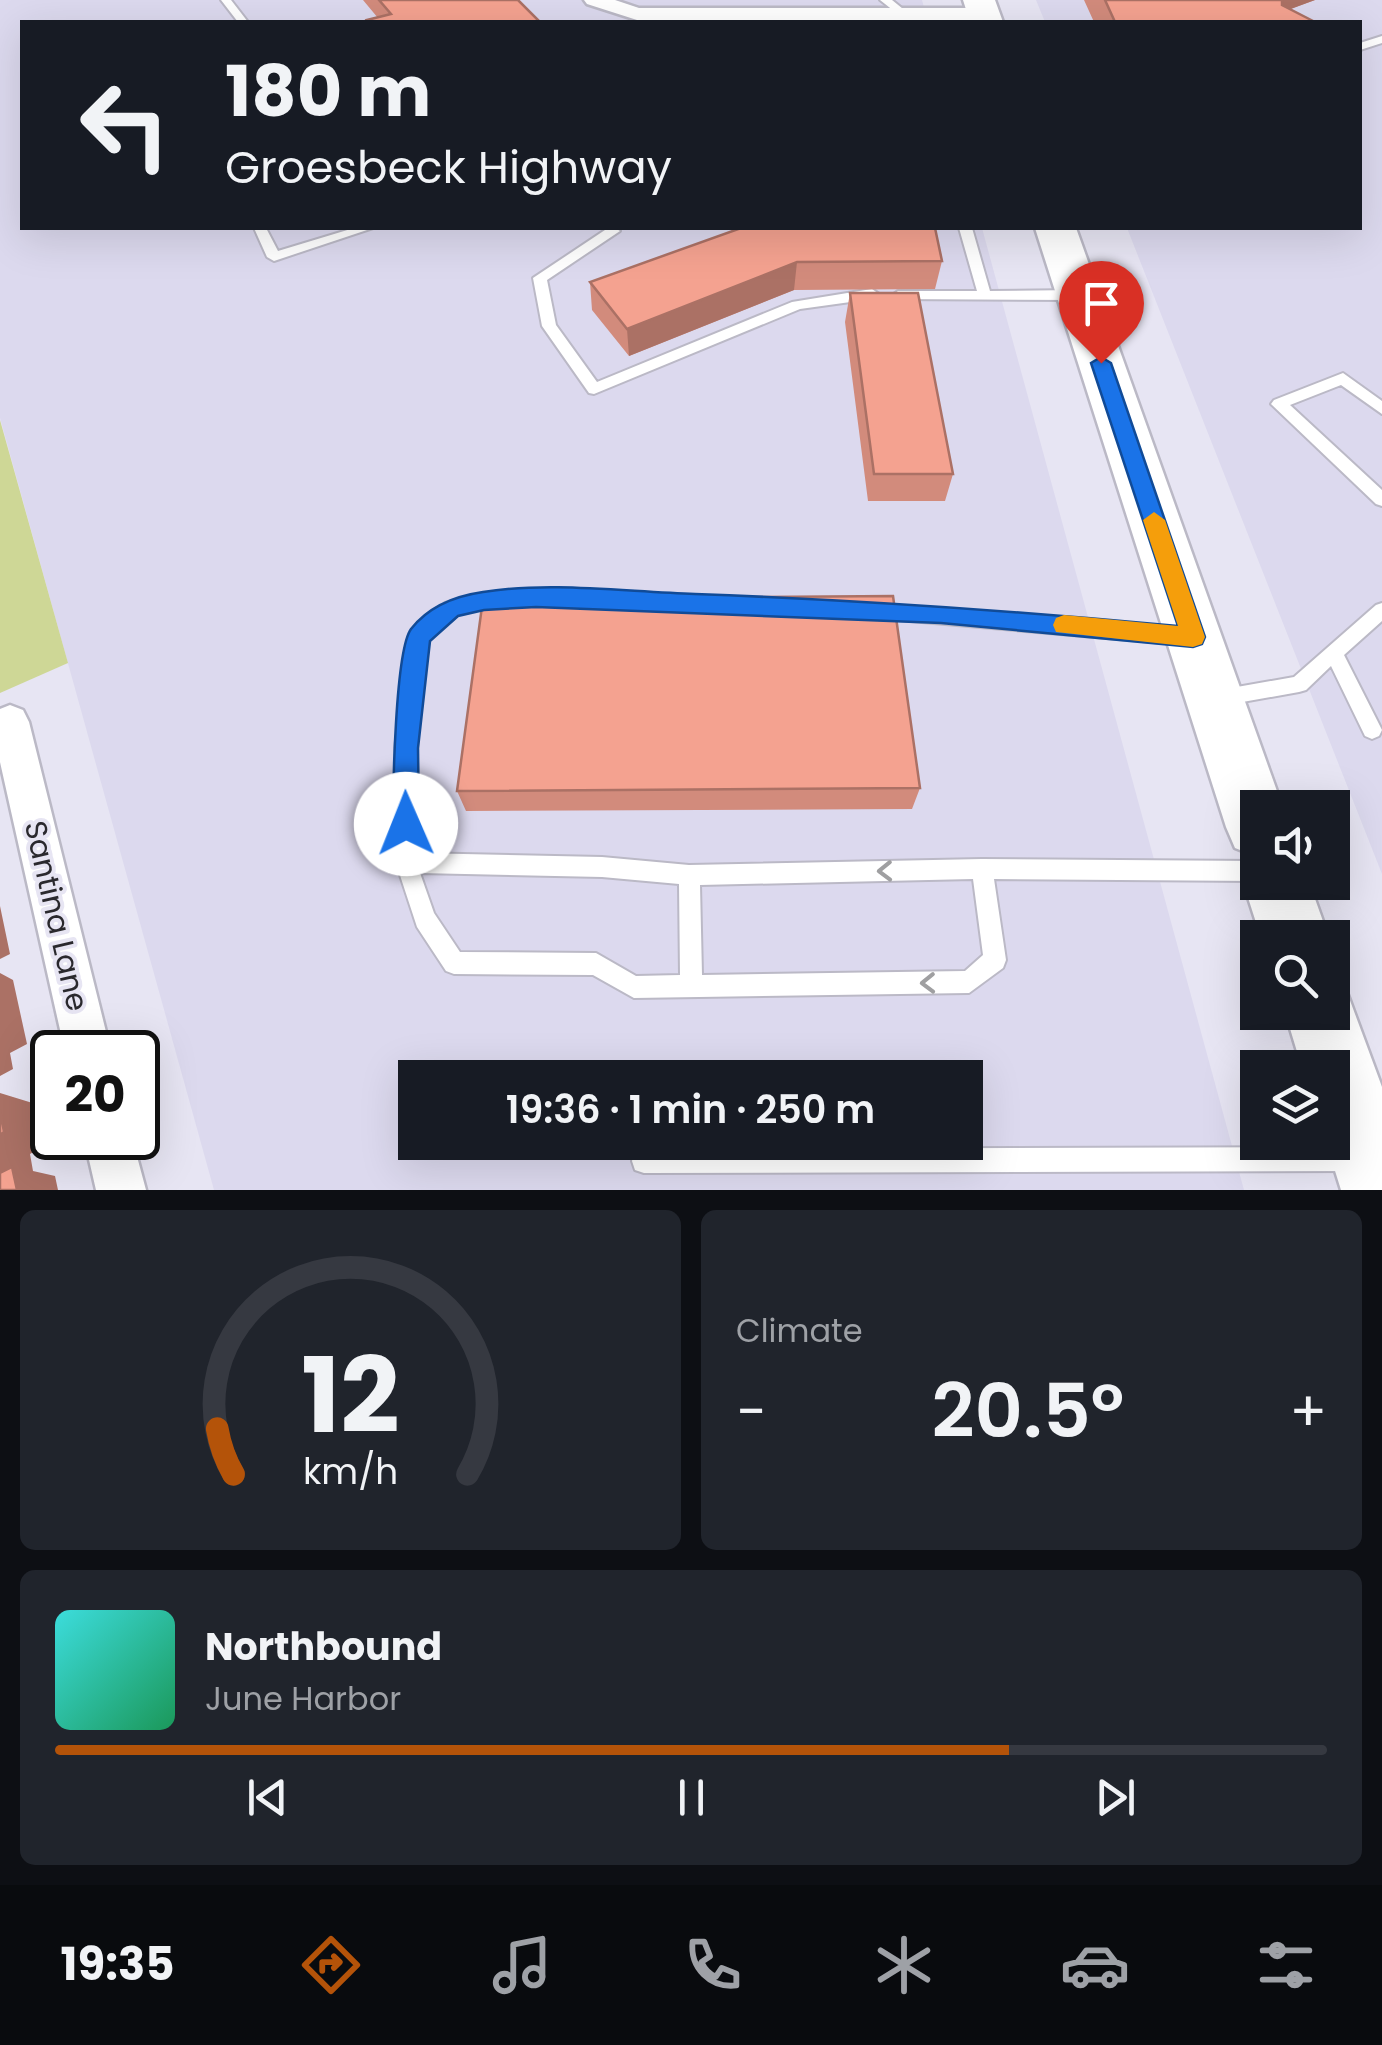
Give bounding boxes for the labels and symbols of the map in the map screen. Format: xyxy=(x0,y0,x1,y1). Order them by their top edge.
pin xyxy=(1059,261,1144,364)
position arrow xyxy=(354,772,458,876)
street label: Santina Lane xyxy=(14,817,99,1015)
one-way arrow xyxy=(876,861,892,882)
one-way arrow xyxy=(919,972,935,993)
speed limit sign: 20 xyxy=(30,1030,160,1160)

